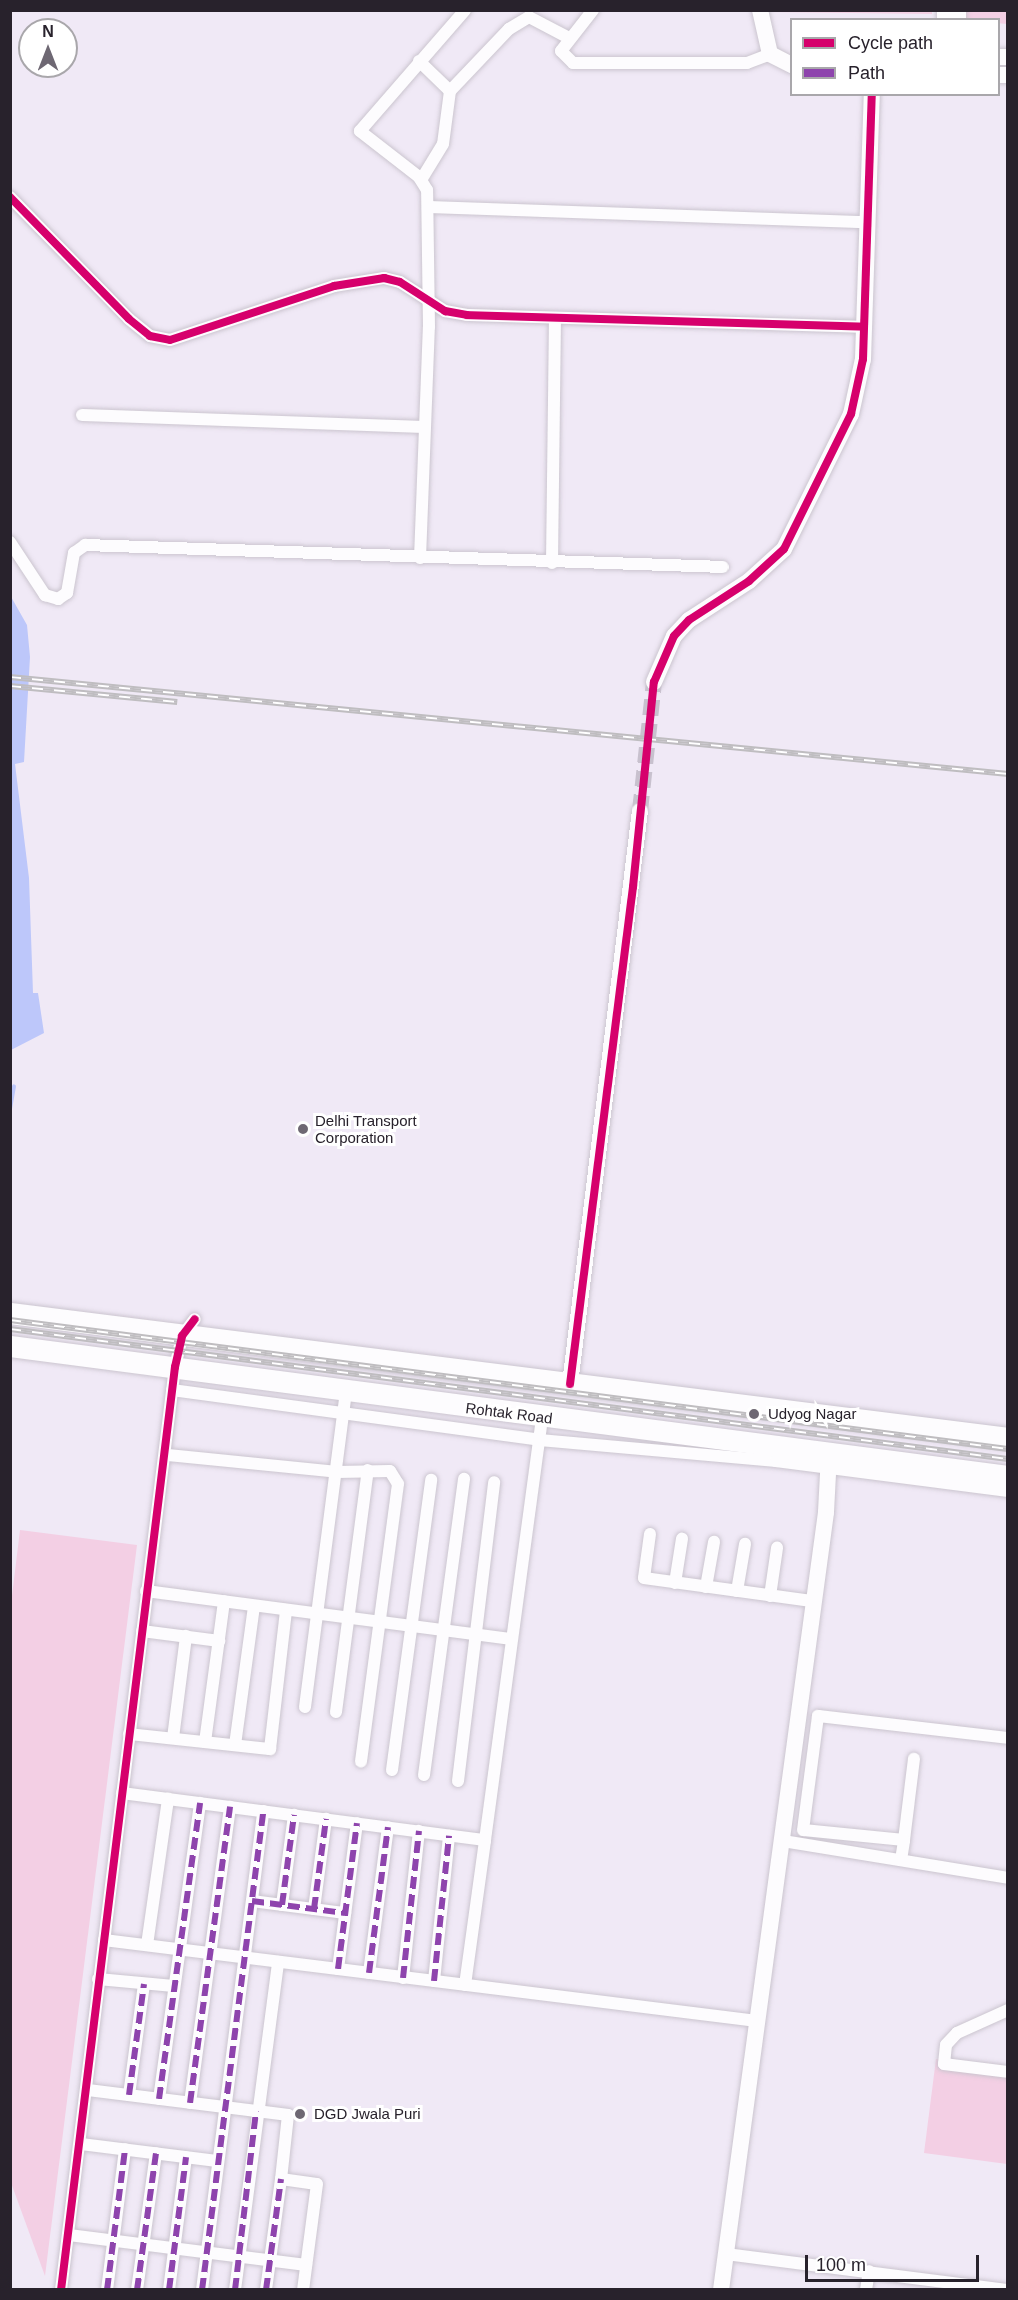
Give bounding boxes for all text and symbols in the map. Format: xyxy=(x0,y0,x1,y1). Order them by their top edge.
north arrow xyxy=(18,18,78,78)
legend xyxy=(790,18,1000,96)
text: N xyxy=(42,23,54,40)
text: Cycle path xyxy=(848,33,933,53)
text: Path xyxy=(848,63,885,83)
place label: Delhi Transport Corporation xyxy=(315,1111,417,1146)
marker: Delhi Transport Corporation xyxy=(296,1122,310,1136)
street label: Rohtak Road xyxy=(464,1399,554,1427)
marker: Udyog Nagar xyxy=(745,1405,763,1423)
place label: Udyog Nagar xyxy=(768,1405,856,1423)
marker: DGD Jwala Puri xyxy=(291,2105,309,2123)
place label: DGD Jwala Puri xyxy=(314,2105,421,2123)
scale bar xyxy=(808,2243,982,2281)
text: 100 m xyxy=(816,2255,866,2275)

